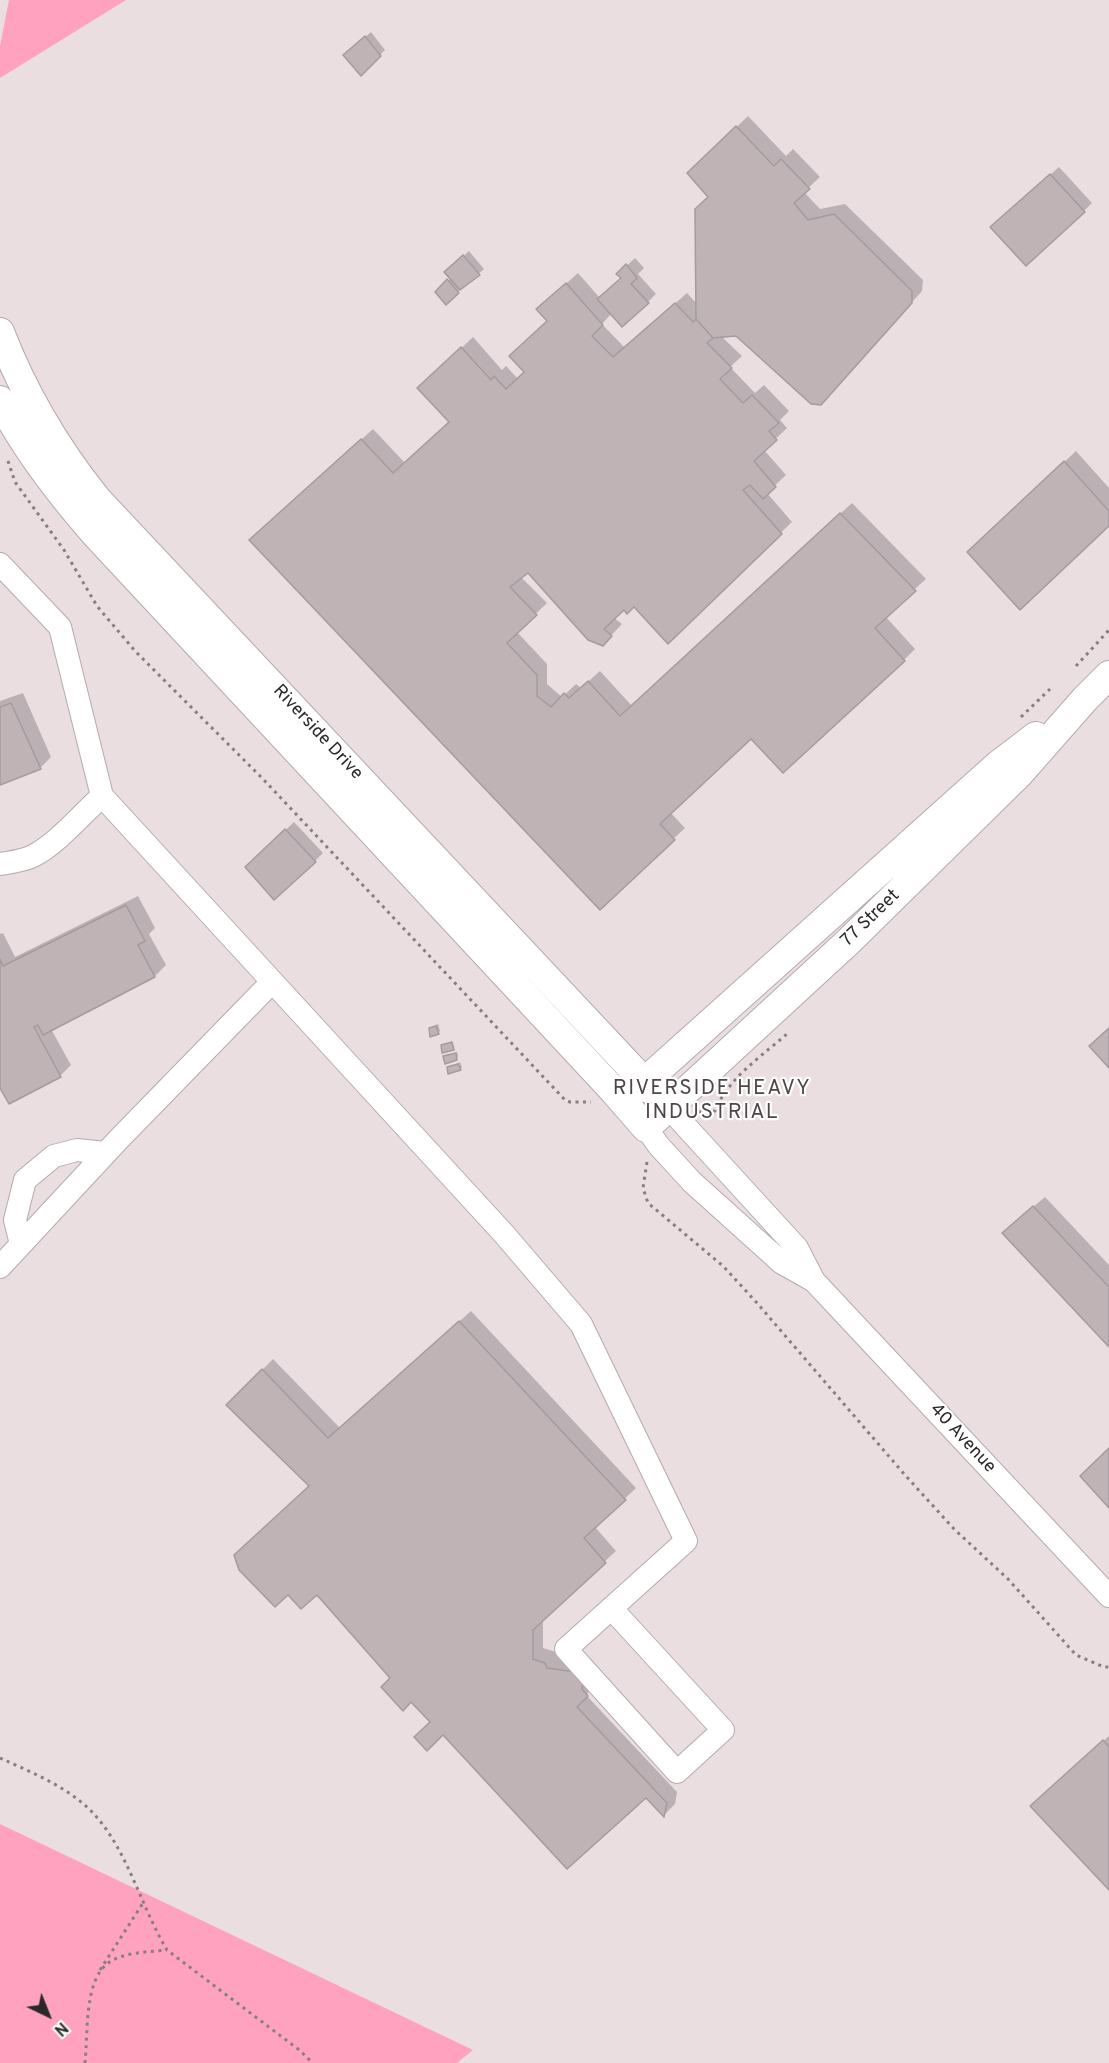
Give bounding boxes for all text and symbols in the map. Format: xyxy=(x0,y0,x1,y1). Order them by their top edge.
street label: Riverside Drive xyxy=(267,681,367,785)
street label: 77 Street xyxy=(837,886,905,952)
district label: RIVERSIDE HEAVY INDUSTRIAL xyxy=(613,1077,811,1127)
street label: 40 Avenue xyxy=(924,1400,1000,1478)
north arrow xyxy=(18,1985,78,2045)
text: N xyxy=(49,2017,71,2039)

